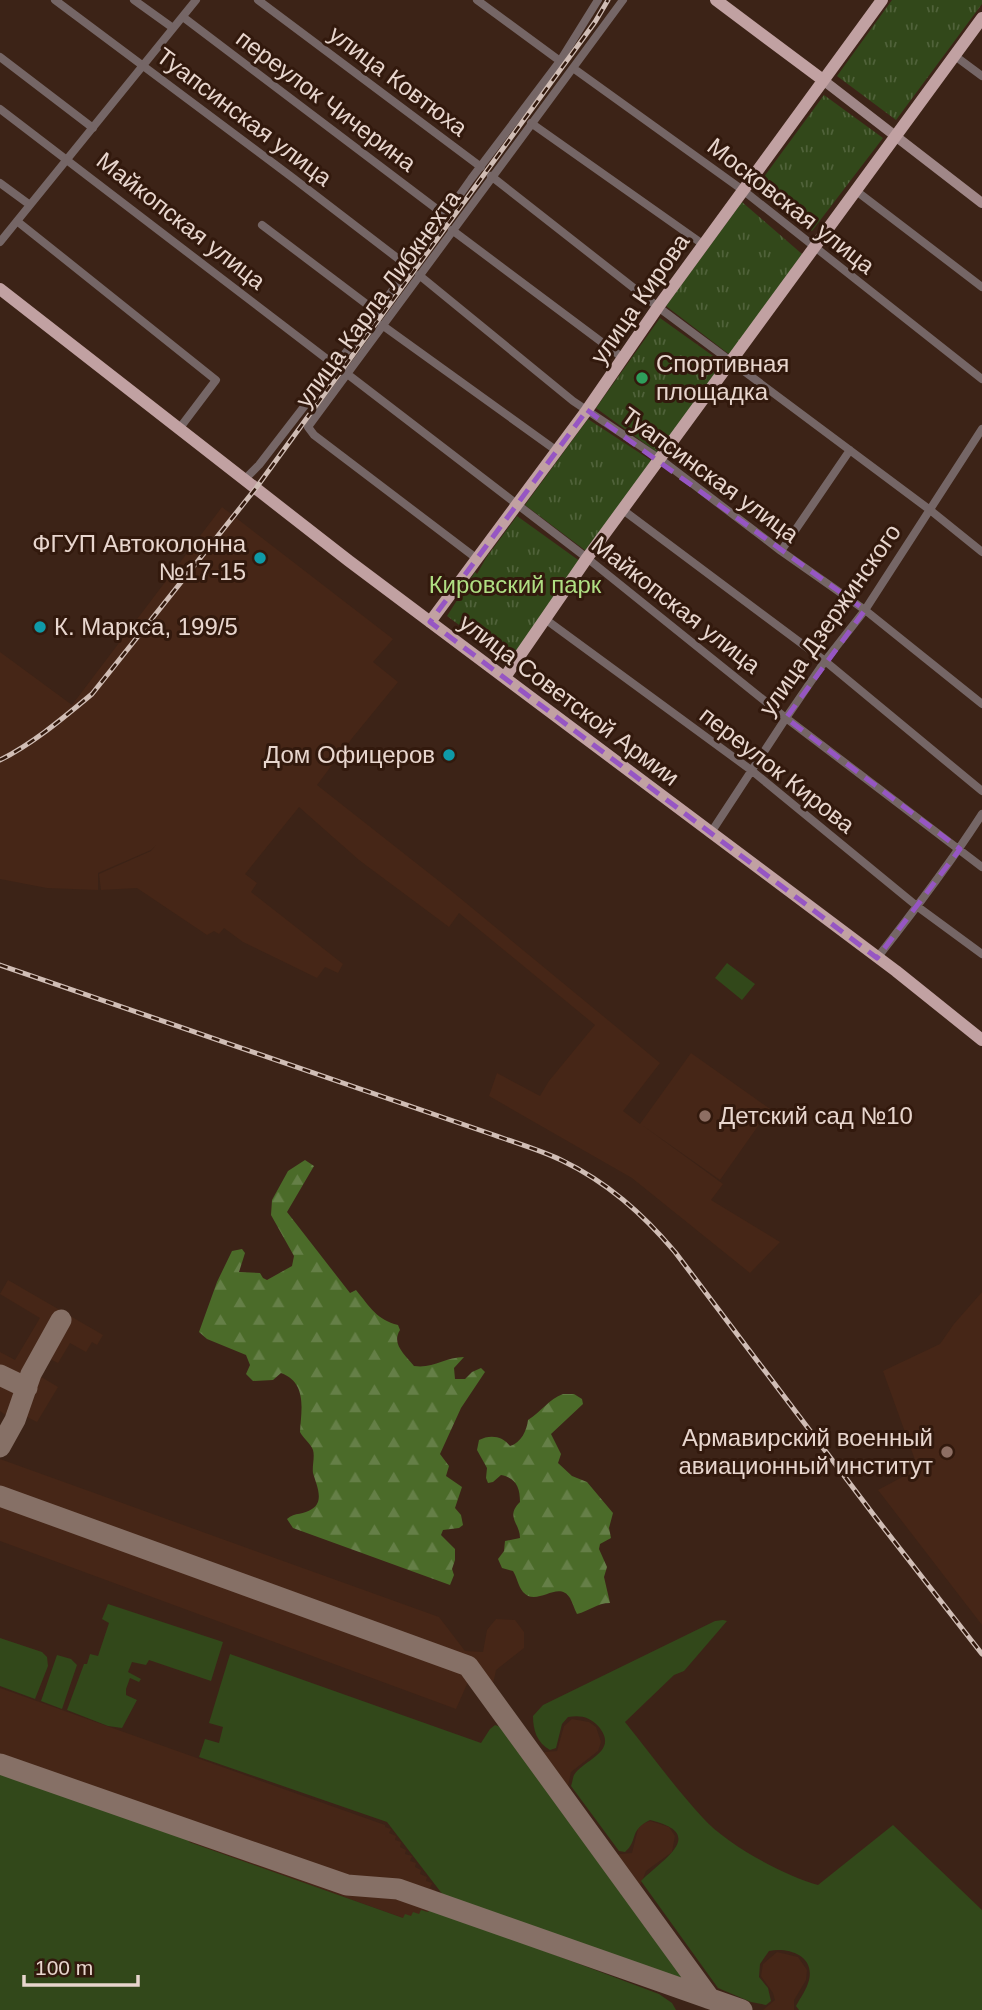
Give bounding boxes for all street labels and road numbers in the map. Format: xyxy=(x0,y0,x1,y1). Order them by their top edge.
street label: улица Ковтюха xyxy=(324,20,473,142)
street label: переулок Чичерина xyxy=(231,24,422,177)
street label: Туапсинская улица xyxy=(151,42,338,192)
street label: Московская улица xyxy=(703,132,881,280)
street label: Майкопская улица xyxy=(92,147,271,295)
street label: улица Карла Либкнехта xyxy=(290,184,466,413)
street label: улица Кирова xyxy=(585,228,695,369)
street label: Туапсинская улица xyxy=(617,401,805,548)
street label: улица Дзержинского xyxy=(753,519,906,721)
street label: Майкопская улица xyxy=(587,531,766,679)
street label: улица Советской Армии xyxy=(454,608,684,791)
street label: переулок Кирова xyxy=(695,701,861,839)

